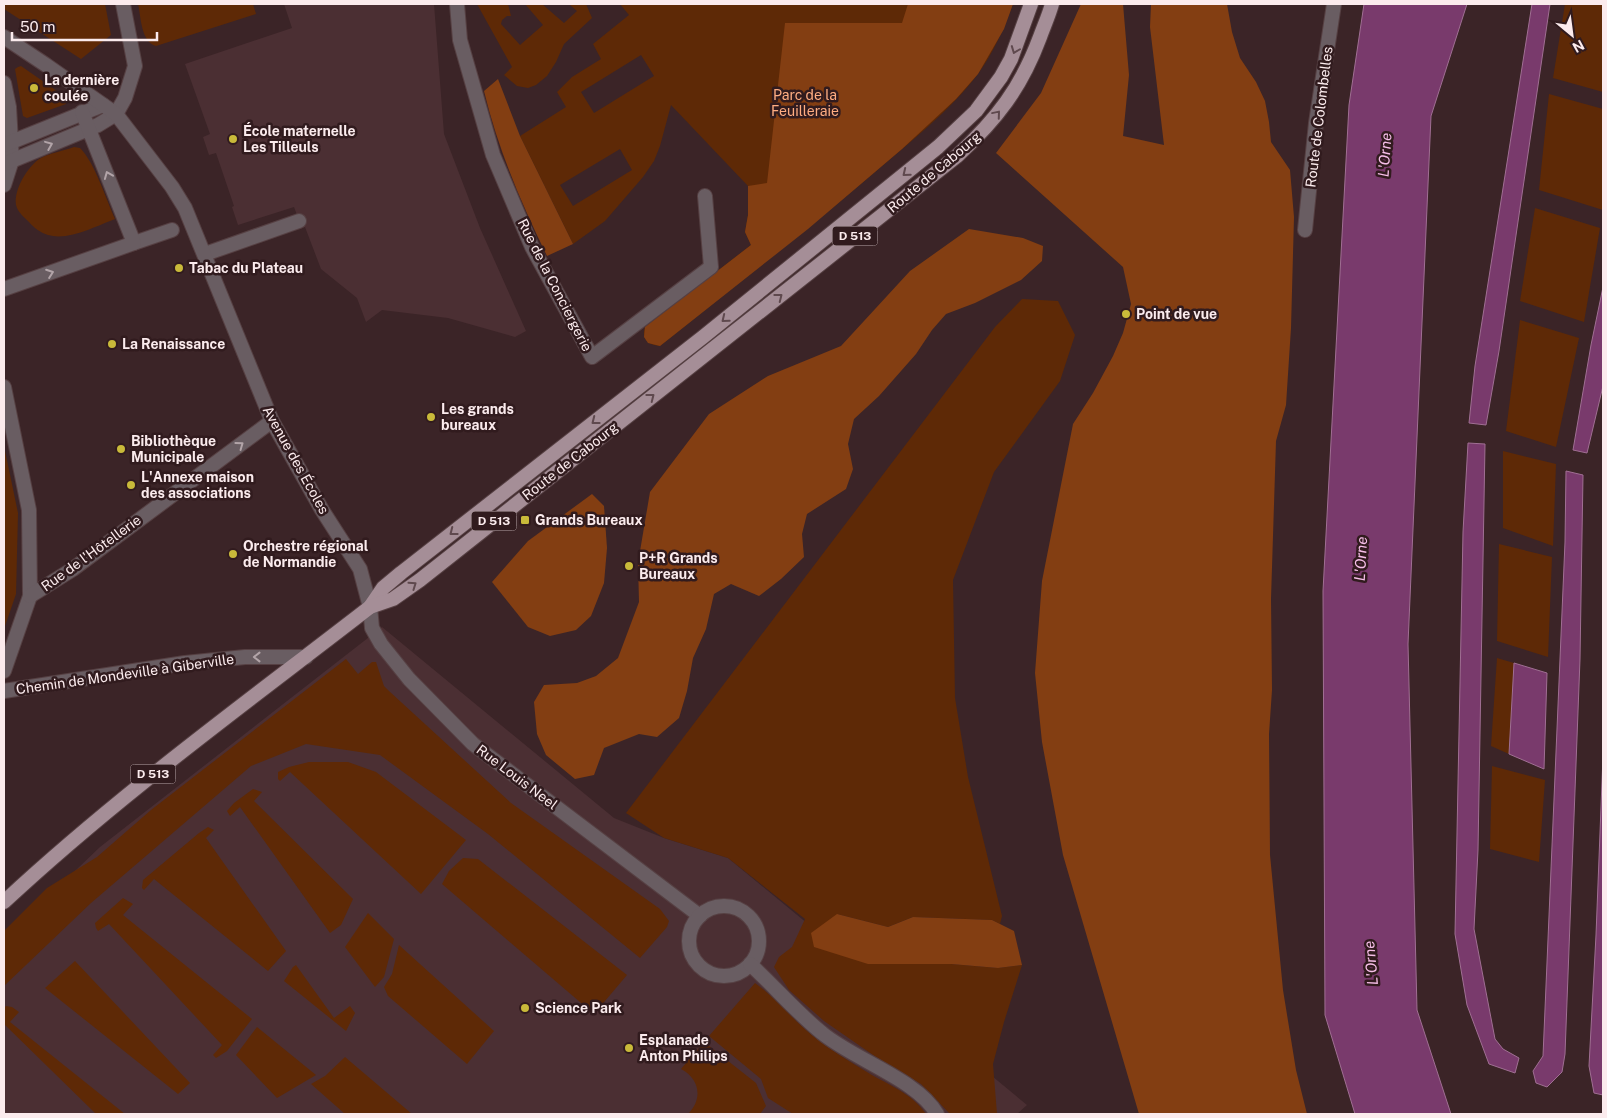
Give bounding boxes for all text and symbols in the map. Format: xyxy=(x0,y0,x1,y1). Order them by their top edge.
scale bar xyxy=(12,10,158,42)
north arrow xyxy=(1547,10,1597,60)
text: 50 m xyxy=(20,18,55,35)
text: N xyxy=(1570,37,1587,56)
one-way arrow xyxy=(1010,45,1021,54)
street label: Route de Colombelles xyxy=(1302,46,1336,188)
place label: La dernière coulée xyxy=(44,72,119,104)
marker: La dernière coulée xyxy=(28,82,40,94)
park label: Parc de la Feuilleraie xyxy=(771,87,839,119)
one-way arrow xyxy=(992,111,1000,120)
place label: École maternelle Les Tilleuls xyxy=(243,122,356,155)
street label: Route de Cabourg xyxy=(884,128,984,216)
water label: L'Orne xyxy=(1374,132,1395,178)
marker: École maternelle Les Tilleuls xyxy=(227,133,239,145)
one-way arrow xyxy=(44,141,52,151)
one-way arrow xyxy=(903,168,912,176)
one-way arrow xyxy=(104,171,114,180)
street label: Rue de la Conciergerie xyxy=(515,216,595,354)
road number: D 513 xyxy=(832,227,878,246)
place label: Tabac du Plateau xyxy=(189,260,303,276)
marker: Tabac du Plateau xyxy=(173,262,185,274)
one-way arrow xyxy=(45,269,53,279)
one-way arrow xyxy=(773,294,782,302)
place label: Point de vue xyxy=(1136,306,1217,322)
marker: Point de vue xyxy=(1120,308,1132,320)
one-way arrow xyxy=(722,314,731,322)
place label: La Renaissance xyxy=(122,336,225,352)
marker: La Renaissance xyxy=(106,338,118,350)
one-way arrow xyxy=(645,394,655,403)
place label: Les grands bureaux xyxy=(441,401,514,433)
street label: Avenue des Écoles xyxy=(260,403,333,517)
marker: Les grands bureaux xyxy=(425,411,437,423)
one-way arrow xyxy=(592,416,601,425)
street label: Route de Cabourg xyxy=(519,419,621,503)
place label: Bibliothèque Municipale xyxy=(131,433,216,465)
one-way arrow xyxy=(234,442,243,450)
marker: Bibliothèque Municipale xyxy=(115,443,127,455)
place label: L'Annexe maison des associations xyxy=(141,469,254,501)
marker: L'Annexe maison des associations xyxy=(125,479,137,491)
street label: Rue de l'Hôtellerie xyxy=(38,511,144,595)
road number: D 513 xyxy=(472,512,516,530)
place label: Grands Bureaux xyxy=(535,512,643,528)
marker: Grands Bureaux xyxy=(519,514,531,526)
one-way arrow xyxy=(450,526,459,535)
water label: L'Orne xyxy=(1351,536,1370,582)
place label: Orchestre régional de Normandie xyxy=(243,538,369,570)
marker: Orchestre régional de Normandie xyxy=(227,548,239,560)
place label: P+R Grands Bureaux xyxy=(639,550,718,582)
marker: P+R Grands Bureaux xyxy=(623,560,635,572)
one-way arrow xyxy=(407,582,417,591)
street label: Chemin de Mondeville à Giberville xyxy=(15,651,235,697)
one-way arrow xyxy=(253,652,260,662)
street label: Rue Louis Neel xyxy=(473,741,561,813)
road number: D 513 xyxy=(130,764,176,784)
water label: L'Orne xyxy=(1360,940,1381,986)
place label: Science Park xyxy=(535,1000,622,1016)
marker: Science Park xyxy=(519,1002,531,1014)
place label: Esplanade Anton Philips xyxy=(639,1032,728,1064)
marker: Esplanade Anton Philips xyxy=(623,1042,635,1054)

